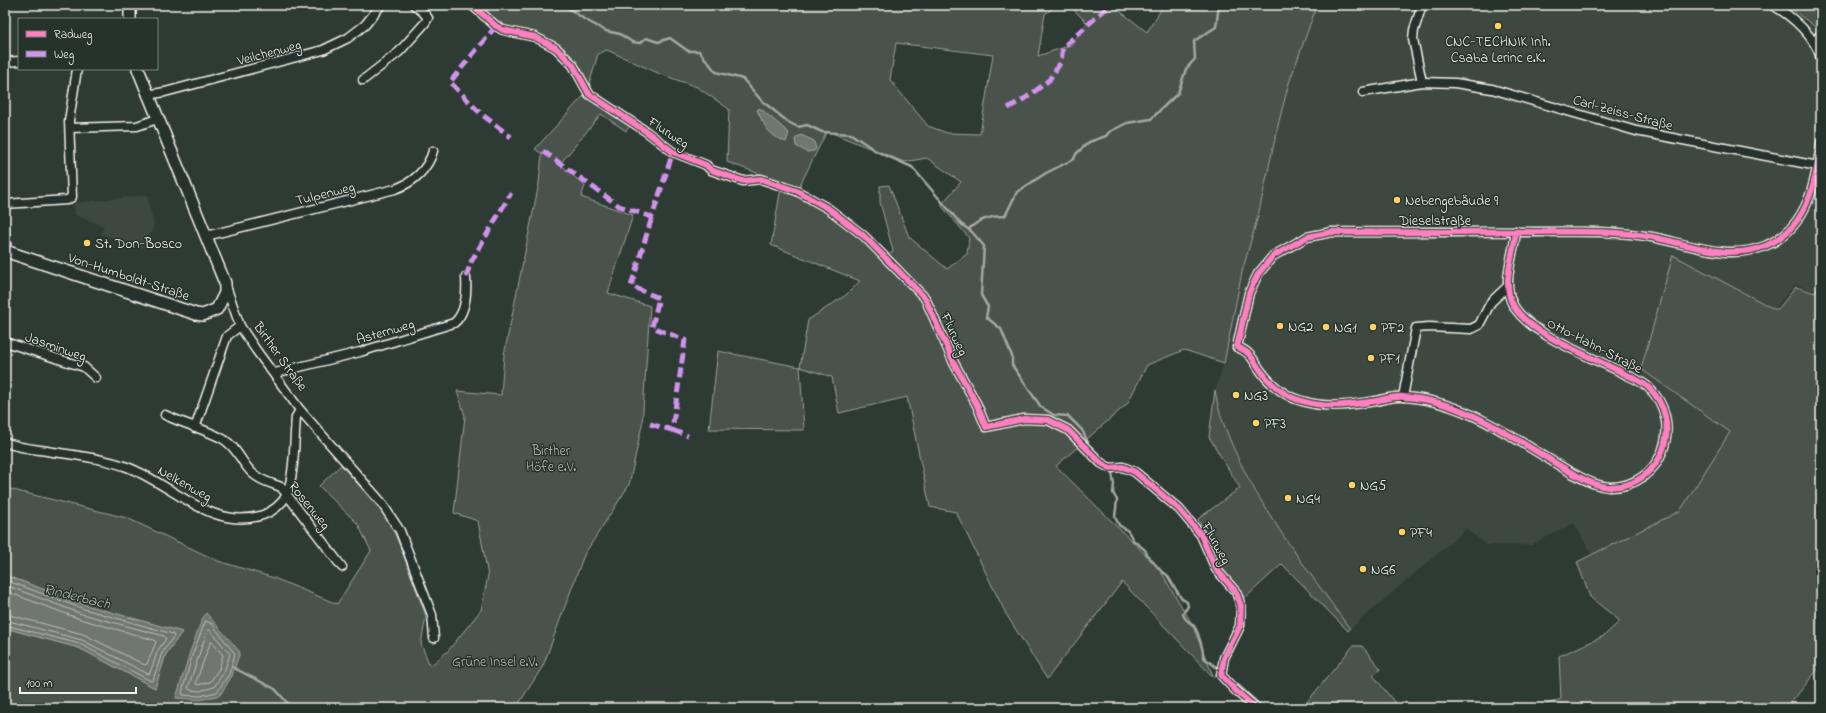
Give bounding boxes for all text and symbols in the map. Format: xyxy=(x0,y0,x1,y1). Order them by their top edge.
legend xyxy=(18,18,158,70)
marker: CNC-TECHNIK Inh. Csaba Lerinc e.K. xyxy=(1493,21,1503,31)
text: Radweg xyxy=(54,26,93,45)
place label: CNC-TECHNIK Inh. Csaba Lerinc e.K. xyxy=(1445,32,1551,69)
street label: Veilchenweg xyxy=(234,35,304,73)
text: Weg xyxy=(54,46,74,65)
street label: Carl-Zeiss-Straße xyxy=(1570,90,1676,137)
street label: Flurweg xyxy=(642,112,693,155)
street label: Tulpenweg xyxy=(294,177,357,213)
place label: Nebengebäude 9 xyxy=(1405,191,1499,213)
marker: Nebengebäude 9 xyxy=(1392,195,1402,205)
street label: Dieselstraße xyxy=(1398,211,1472,232)
place label: St. Don-Bosco xyxy=(95,234,182,255)
marker: St. Don-Bosco xyxy=(82,238,92,248)
street label: Von-Humboldt-Straße xyxy=(64,248,193,307)
street label: Flurweg xyxy=(933,309,973,360)
street label: Otto-Hahn-Straße xyxy=(1543,313,1646,380)
street label: Asternweg xyxy=(354,314,417,352)
street label: Birther Straße xyxy=(247,317,312,396)
place label: NG2 xyxy=(1288,317,1313,338)
place label: NG1 xyxy=(1334,318,1357,339)
place label: PF2 xyxy=(1381,318,1404,339)
marker: NG2 xyxy=(1275,321,1285,331)
marker: NG1 xyxy=(1321,322,1331,332)
marker: PF2 xyxy=(1368,322,1378,332)
street label: Jasminweg xyxy=(22,327,89,369)
place label: PF1 xyxy=(1379,349,1400,370)
marker: PF1 xyxy=(1366,353,1376,363)
place label: NG3 xyxy=(1244,386,1268,407)
marker: NG3 xyxy=(1231,390,1241,400)
place label: PF3 xyxy=(1264,414,1286,435)
marker: PF3 xyxy=(1251,418,1261,428)
park label: Birther Höfe e.V. xyxy=(526,441,576,478)
street label: Nelkenweg xyxy=(153,461,215,509)
place label: NG5 xyxy=(1360,476,1386,497)
street label: Rosenweg xyxy=(282,477,335,535)
marker: NG5 xyxy=(1347,480,1357,490)
place label: NG4 xyxy=(1296,489,1320,510)
marker: NG4 xyxy=(1283,493,1293,503)
street label: Flurweg xyxy=(1194,518,1236,569)
place label: PF4 xyxy=(1410,523,1432,544)
marker: PF4 xyxy=(1397,527,1407,537)
place label: NG6 xyxy=(1371,560,1395,581)
marker: NG6 xyxy=(1358,564,1368,574)
water label: Rinderbach xyxy=(41,578,113,616)
park label: Grüne Insel e.V. xyxy=(452,652,538,673)
scale bar xyxy=(20,669,136,695)
text: 100 m xyxy=(26,675,53,693)

